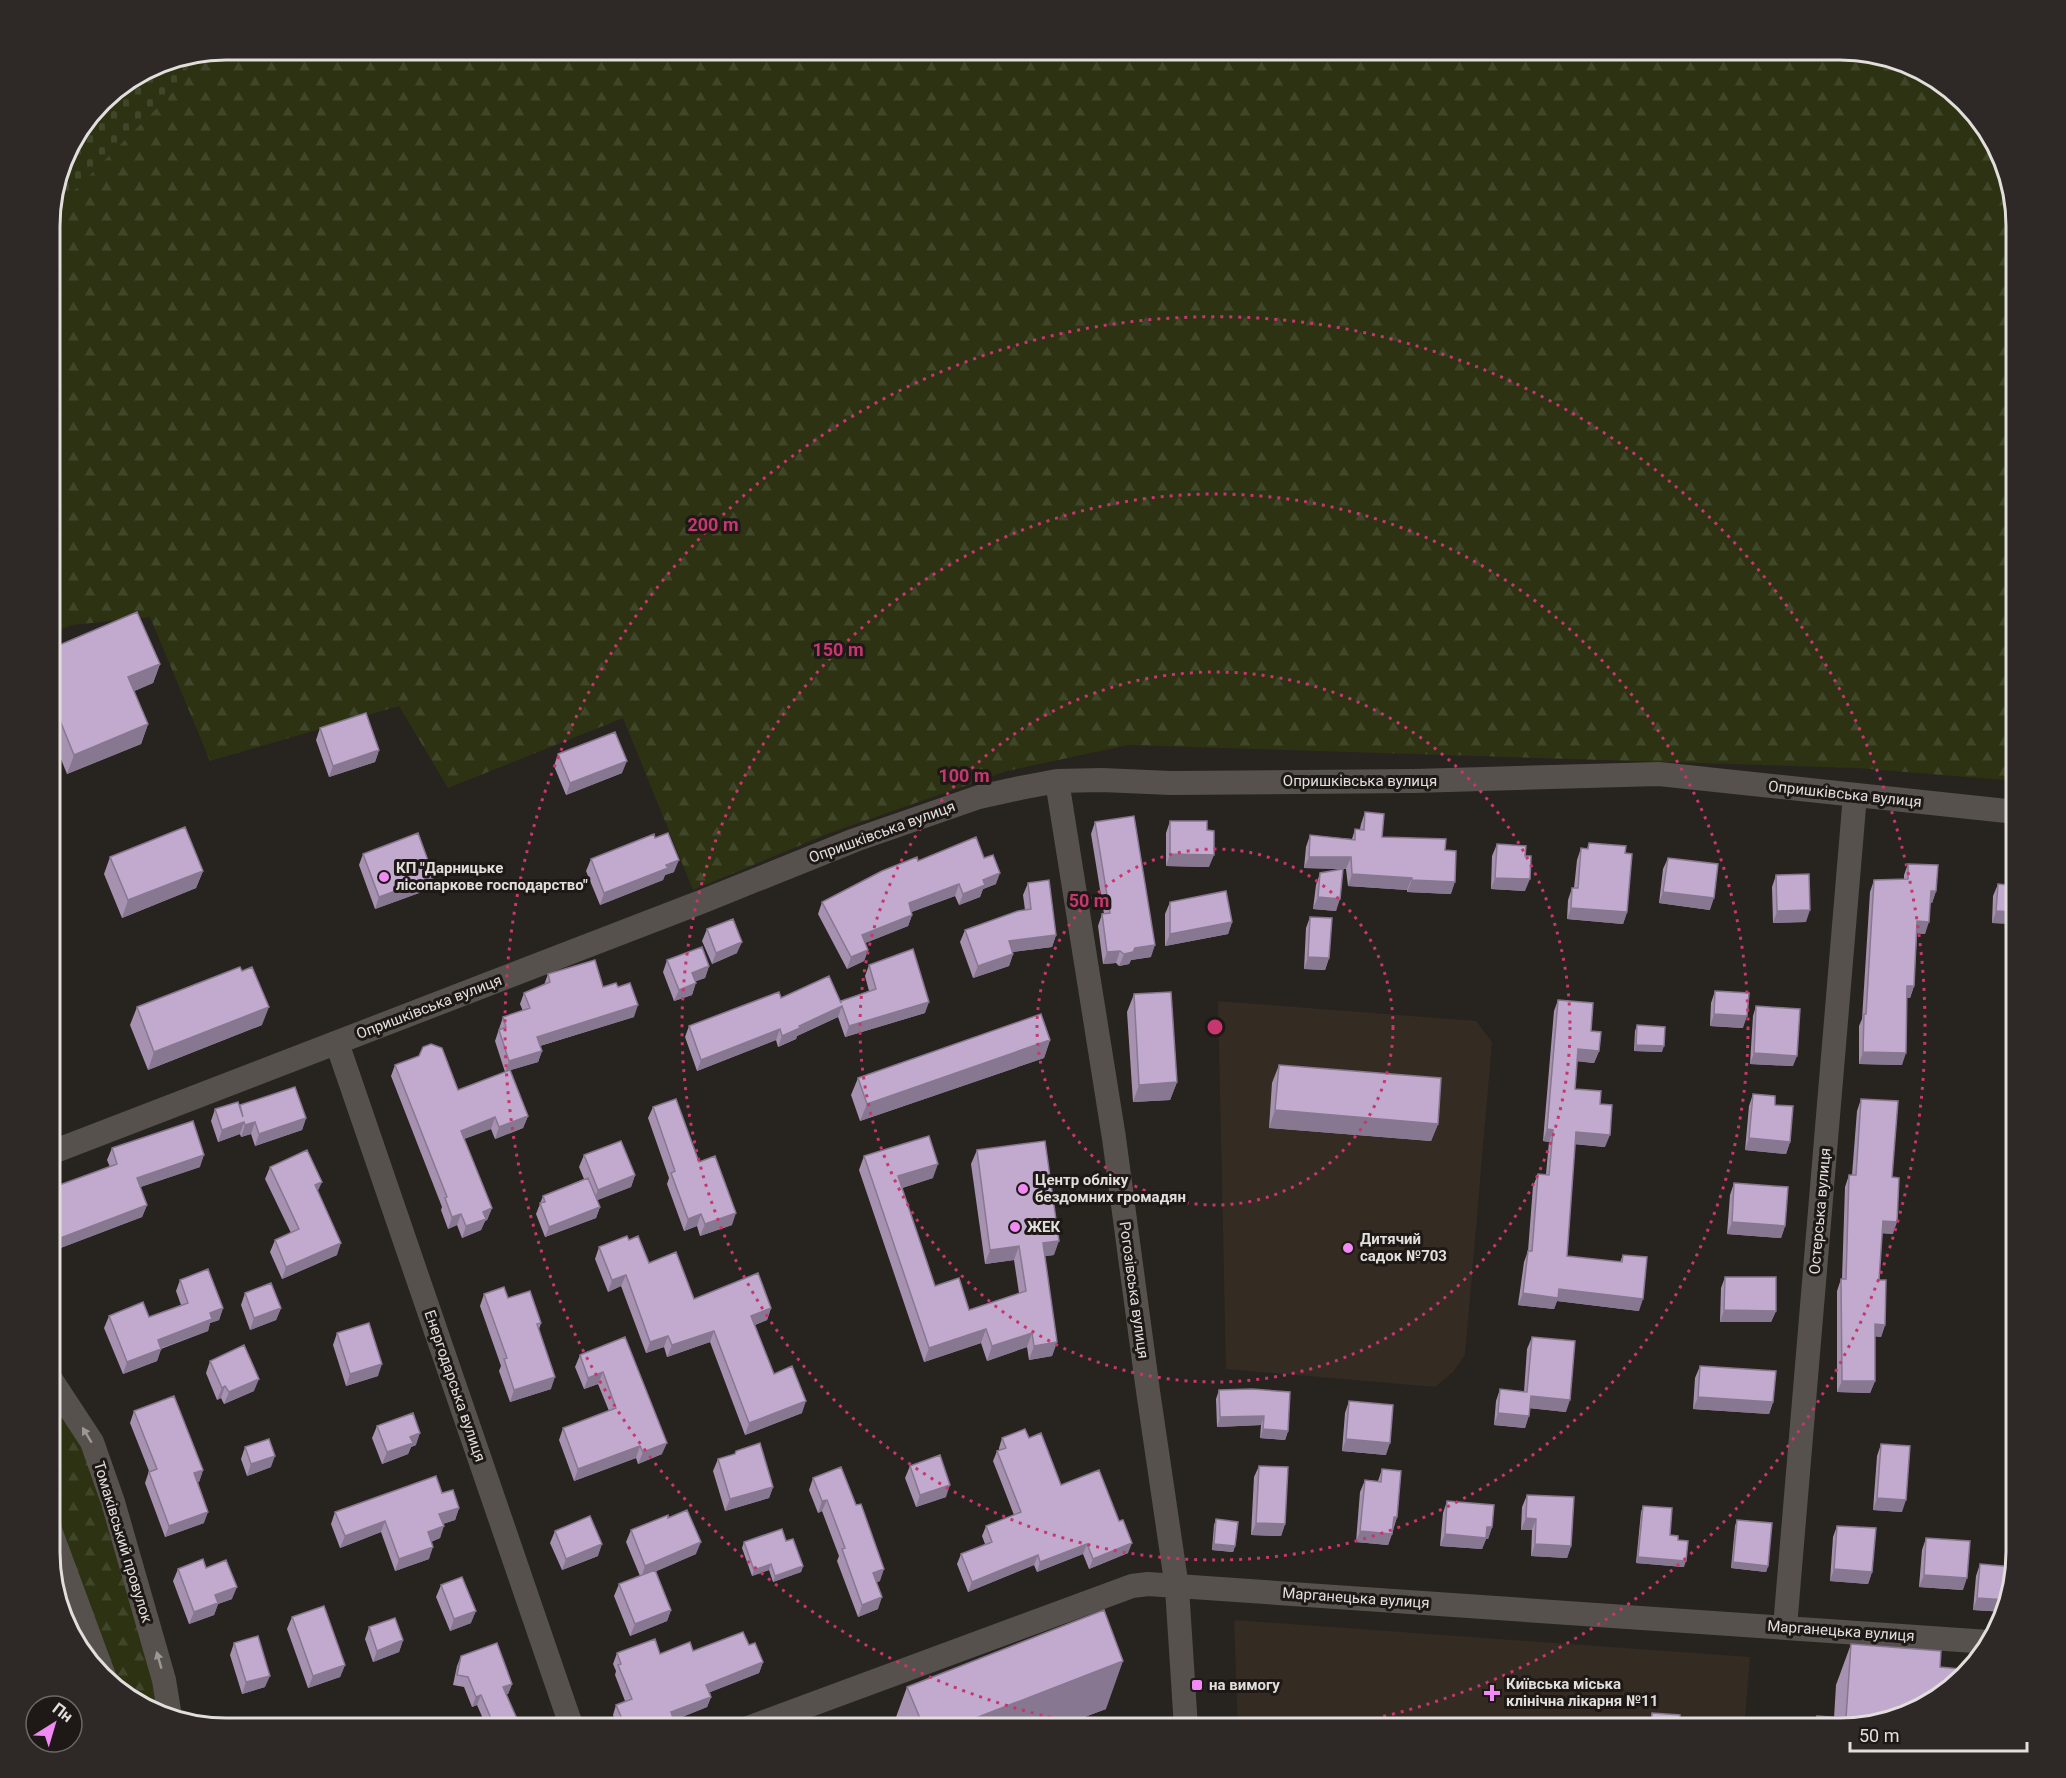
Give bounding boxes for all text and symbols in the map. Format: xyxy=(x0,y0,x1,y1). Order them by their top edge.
text: 200 m xyxy=(687,514,739,535)
text: 150 m xyxy=(812,639,864,660)
text: 100 m xyxy=(938,765,990,786)
street label: Опришківська вулиця xyxy=(1283,772,1437,790)
street label: Опришківська вулиця xyxy=(1767,777,1923,811)
street label: Опришківська вулиця xyxy=(806,797,958,867)
place label: КП "Дарницьке лісопаркове господарство" xyxy=(396,859,588,894)
marker: КП "Дарницьке лісопаркове господарство" xyxy=(377,870,391,884)
text: 50 m xyxy=(1069,890,1109,911)
street label: Опришківська вулиця xyxy=(354,971,504,1043)
centre of rings xyxy=(1205,1017,1225,1037)
street label: Остерська вулиця xyxy=(1805,1147,1835,1275)
place label: Центр обліку бездомних громадян xyxy=(1035,1171,1186,1206)
marker: Центр обліку бездомних громадян xyxy=(1016,1182,1030,1196)
place label: ЖЕК xyxy=(1027,1218,1060,1236)
marker: ЖЕК xyxy=(1008,1220,1022,1234)
street label: Рогозівська вулиця xyxy=(1115,1220,1153,1360)
place label: Дитячий садок №703 xyxy=(1360,1230,1447,1265)
marker: Дитячий садок №703 xyxy=(1341,1241,1355,1255)
street label: Енергодарська вулиця xyxy=(421,1308,489,1464)
one-way arrow xyxy=(82,1427,93,1443)
street label: Томаківський провулок xyxy=(90,1459,156,1625)
street label: Марганецька вулиця xyxy=(1282,1584,1430,1612)
street label: Марганецька вулиця xyxy=(1767,1617,1915,1645)
one-way arrow xyxy=(154,1651,163,1669)
place label: Київська міська клінічна лікарня №11 xyxy=(1506,1675,1658,1710)
place label: на вимогу xyxy=(1209,1676,1280,1694)
marker: на вимогу xyxy=(1190,1678,1204,1692)
marker: Київська міська клінічна лікарня №11 xyxy=(1483,1684,1501,1702)
north arrow xyxy=(24,1694,84,1754)
text: Пн xyxy=(49,1699,77,1726)
scale bar xyxy=(1850,1715,2027,1753)
text: 50 m xyxy=(1859,1725,1899,1746)

